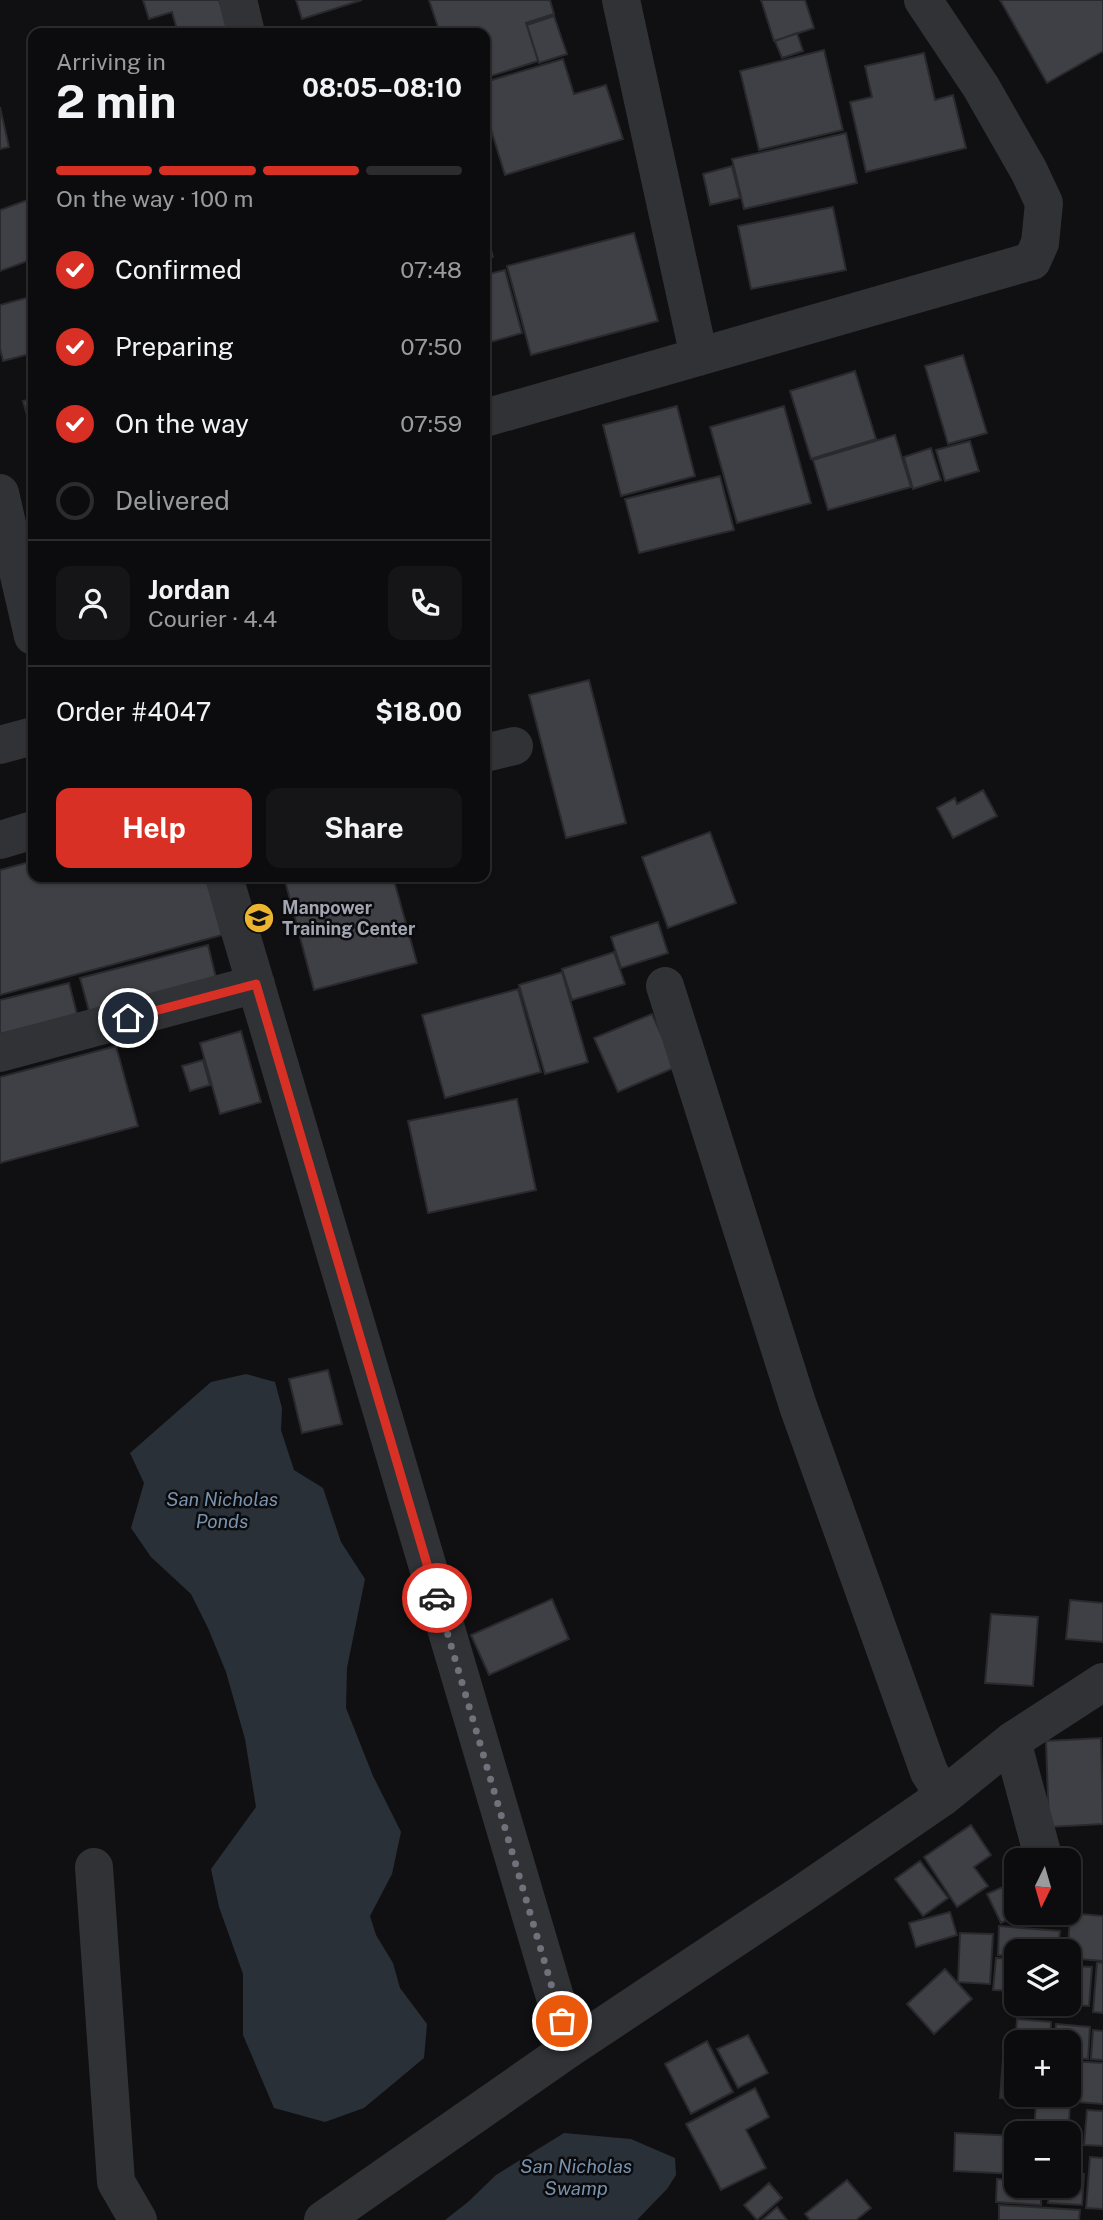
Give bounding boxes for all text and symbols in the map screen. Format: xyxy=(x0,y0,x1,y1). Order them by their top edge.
text: Arriving in xyxy=(56,48,166,75)
text: 08:05–08:10 xyxy=(302,72,462,103)
text: 2 min xyxy=(56,74,176,128)
text: On the way · 100 m xyxy=(56,185,253,212)
icon: check xyxy=(56,251,94,289)
text: Confirmed xyxy=(115,254,242,285)
text: 07:48 xyxy=(400,256,462,283)
icon: check xyxy=(56,328,94,366)
text: Preparing xyxy=(115,331,234,362)
text: 07:50 xyxy=(401,333,462,360)
icon: check xyxy=(56,405,94,443)
text: On the way xyxy=(115,408,249,439)
text: 07:59 xyxy=(400,410,462,437)
text: Delivered xyxy=(115,485,230,516)
button: person xyxy=(56,566,130,640)
button: phone xyxy=(388,566,462,640)
text: Jordan xyxy=(148,574,230,605)
text: Courier · 4.4 xyxy=(148,605,277,632)
text: Order #4047 xyxy=(56,696,211,727)
text: $18.00 xyxy=(375,696,462,727)
button: Help xyxy=(56,788,252,868)
button: Share xyxy=(266,788,462,868)
place label: Manpower Training Center xyxy=(282,897,416,939)
school or university icon: Manpower Training Center xyxy=(242,901,276,935)
pin xyxy=(98,988,158,1048)
icon: home xyxy=(109,999,147,1037)
water label: San Nicholas Ponds xyxy=(166,1488,278,1532)
courier xyxy=(402,1563,472,1633)
icon: car xyxy=(418,1579,456,1617)
north arrow xyxy=(1004,1848,1082,1925)
map controls xyxy=(1004,1848,1081,2198)
button: layers xyxy=(1004,1939,1081,2016)
pin xyxy=(532,1991,592,2051)
icon: bag xyxy=(543,2002,581,2040)
button: + xyxy=(1004,2030,1081,2107)
button: − xyxy=(1004,2121,1081,2198)
water label: San Nicholas Swamp xyxy=(520,2155,632,2199)

